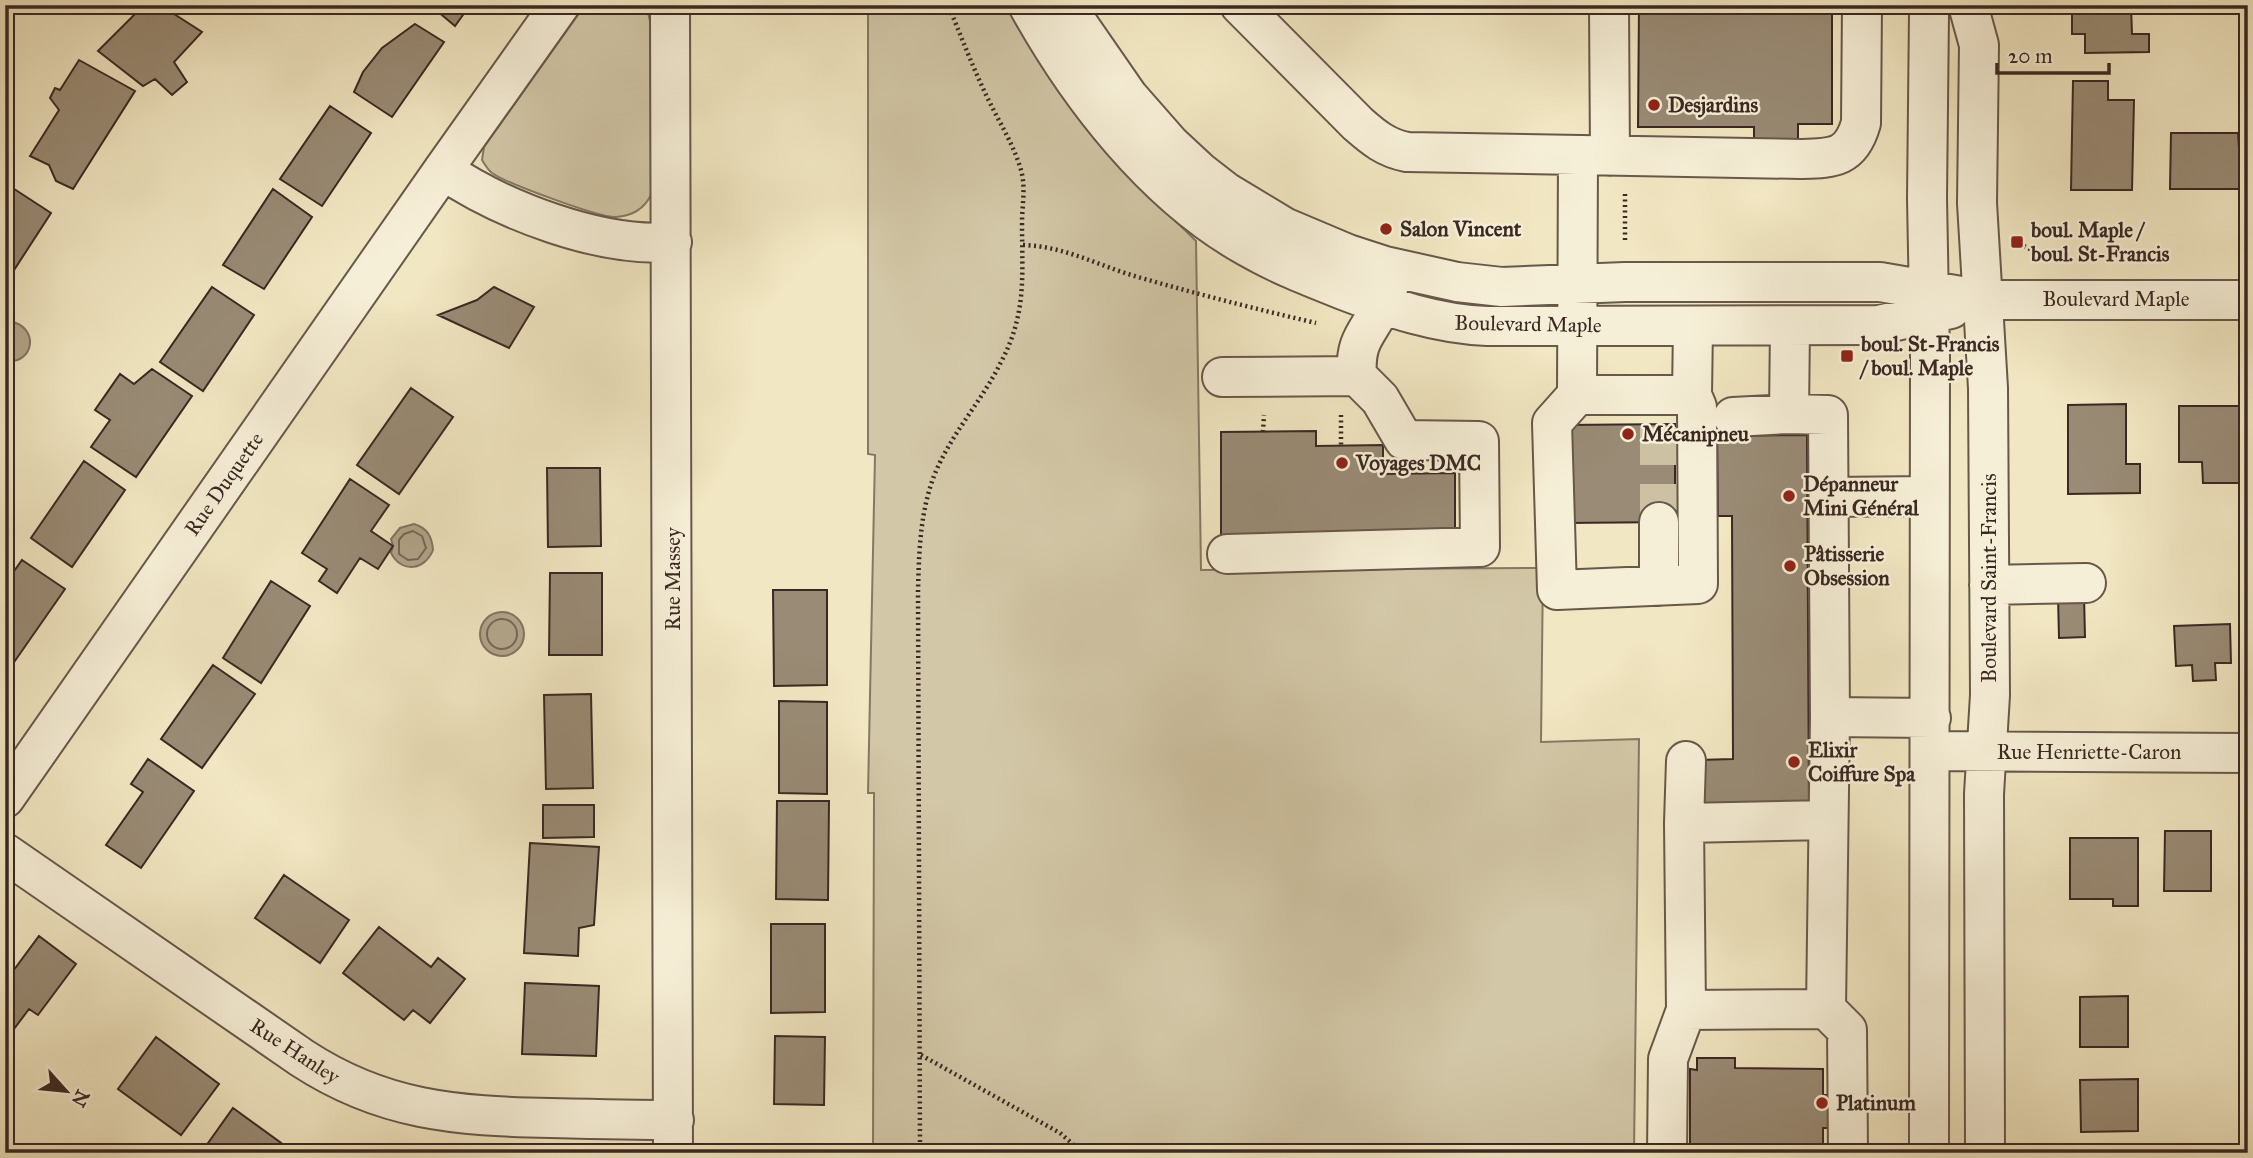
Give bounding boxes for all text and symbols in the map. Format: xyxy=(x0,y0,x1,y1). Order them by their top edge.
scale bar xyxy=(1997,32,2110,76)
text: 20 m xyxy=(2008,43,2053,69)
place label: Desjardins xyxy=(1668,92,1758,118)
marker: Desjardins xyxy=(1646,97,1662,113)
place label: Salon Vincent xyxy=(1400,216,1522,242)
place label: boul. Maple / boul. St-Francis xyxy=(2030,217,2170,267)
marker: Salon Vincent xyxy=(1378,221,1394,237)
marker: boul. Maple / boul. St-Francis xyxy=(2009,234,2025,250)
street label: Boulevard Maple xyxy=(2042,286,2190,312)
street label: Boulevard Maple xyxy=(1454,310,1602,338)
place label: boul. St-Francis / boul. Maple xyxy=(1859,331,2000,381)
marker: boul. St-Francis / boul. Maple xyxy=(1839,348,1855,364)
place label: Mécanipneu xyxy=(1642,421,1750,447)
marker: Mécanipneu xyxy=(1620,426,1636,442)
street label: Rue Duquette xyxy=(179,427,269,541)
place label: Voyages DMC xyxy=(1355,450,1481,476)
marker: Voyages DMC xyxy=(1334,455,1350,471)
place label: Dépanneur Mini Général xyxy=(1803,471,1920,521)
street label: Boulevard Saint-Francis xyxy=(1976,473,2002,683)
marker: Dépanneur Mini Général xyxy=(1781,488,1797,504)
street label: Rue Massey xyxy=(660,526,686,631)
place label: Pâtisserie Obsession xyxy=(1804,541,1890,591)
marker: Pâtisserie Obsession xyxy=(1782,558,1798,574)
place label: Elixir Coiffure Spa xyxy=(1808,737,1916,787)
street label: Rue Henriette-Caron xyxy=(1997,739,2181,765)
marker: Elixir Coiffure Spa xyxy=(1786,754,1802,770)
street label: Rue Hanley xyxy=(245,1012,346,1090)
north arrow xyxy=(32,1056,102,1126)
text: N xyxy=(67,1086,95,1111)
place label: Platinum xyxy=(1836,1090,1916,1116)
marker: Platinum xyxy=(1814,1095,1830,1111)

